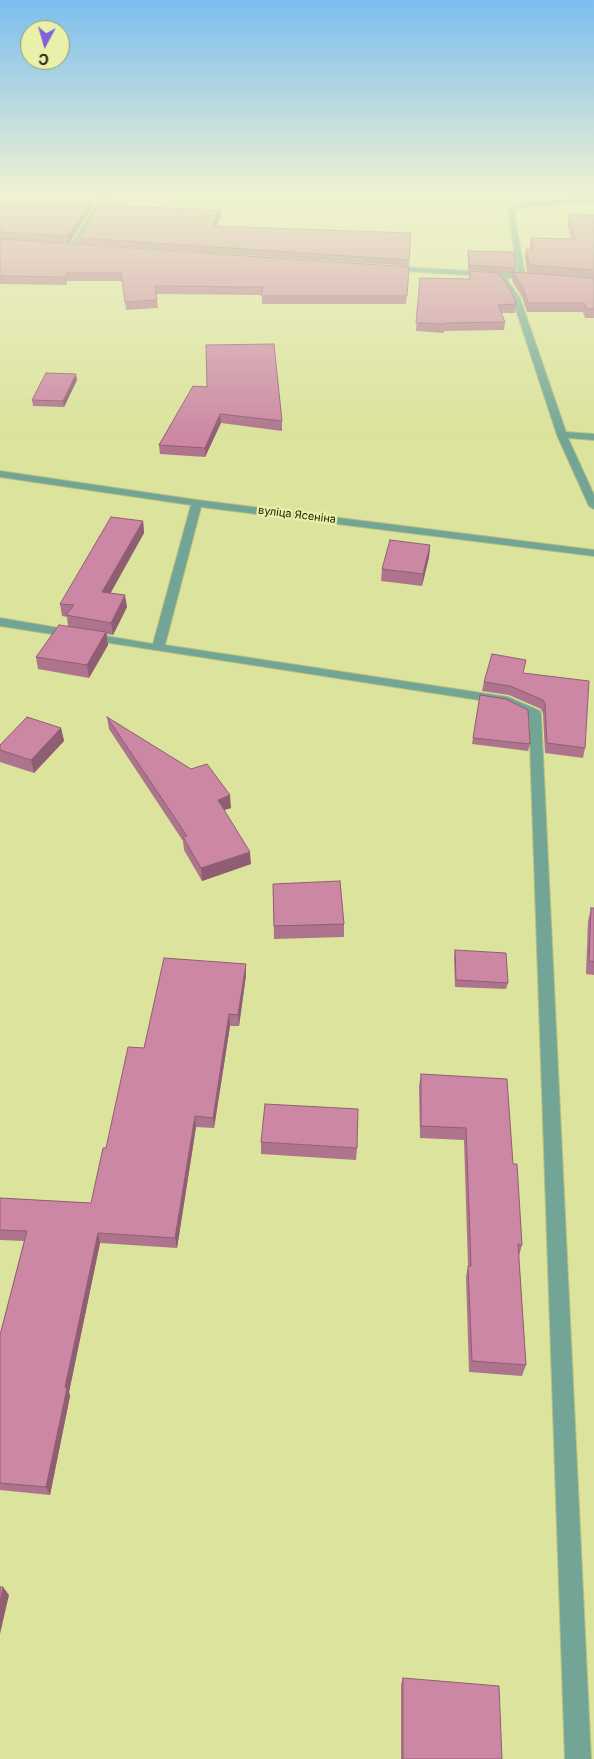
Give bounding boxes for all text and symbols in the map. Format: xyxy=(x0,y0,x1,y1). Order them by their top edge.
north arrow xyxy=(20,20,70,70)
text: С xyxy=(37,50,50,68)
street label: вуліца Ясеніна xyxy=(257,504,337,526)

